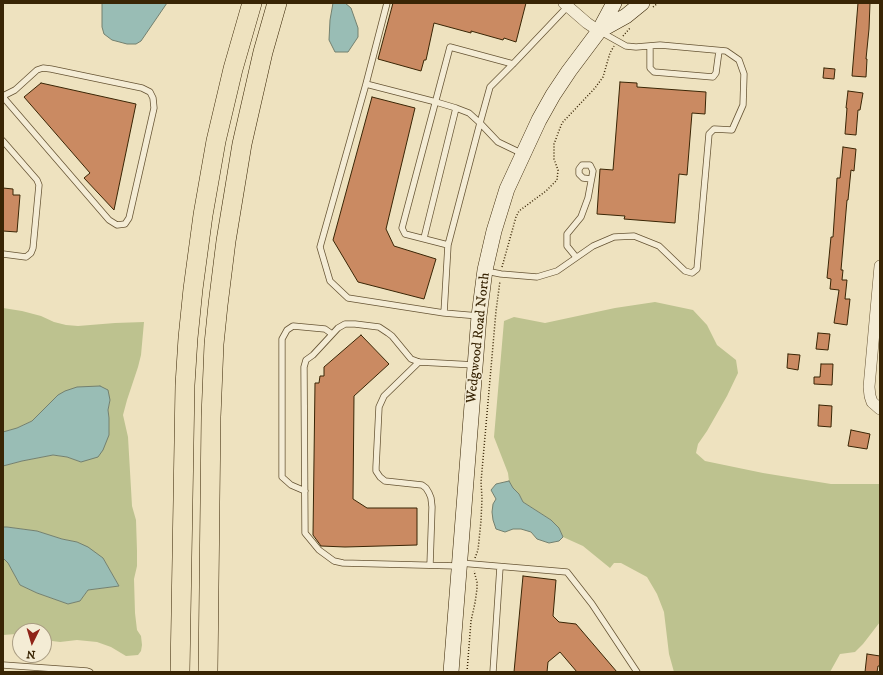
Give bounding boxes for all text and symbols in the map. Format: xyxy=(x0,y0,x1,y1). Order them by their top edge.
street label: Wedgwood Road North xyxy=(464,272,494,404)
north arrow xyxy=(12,623,52,663)
text: N xyxy=(26,647,36,661)

